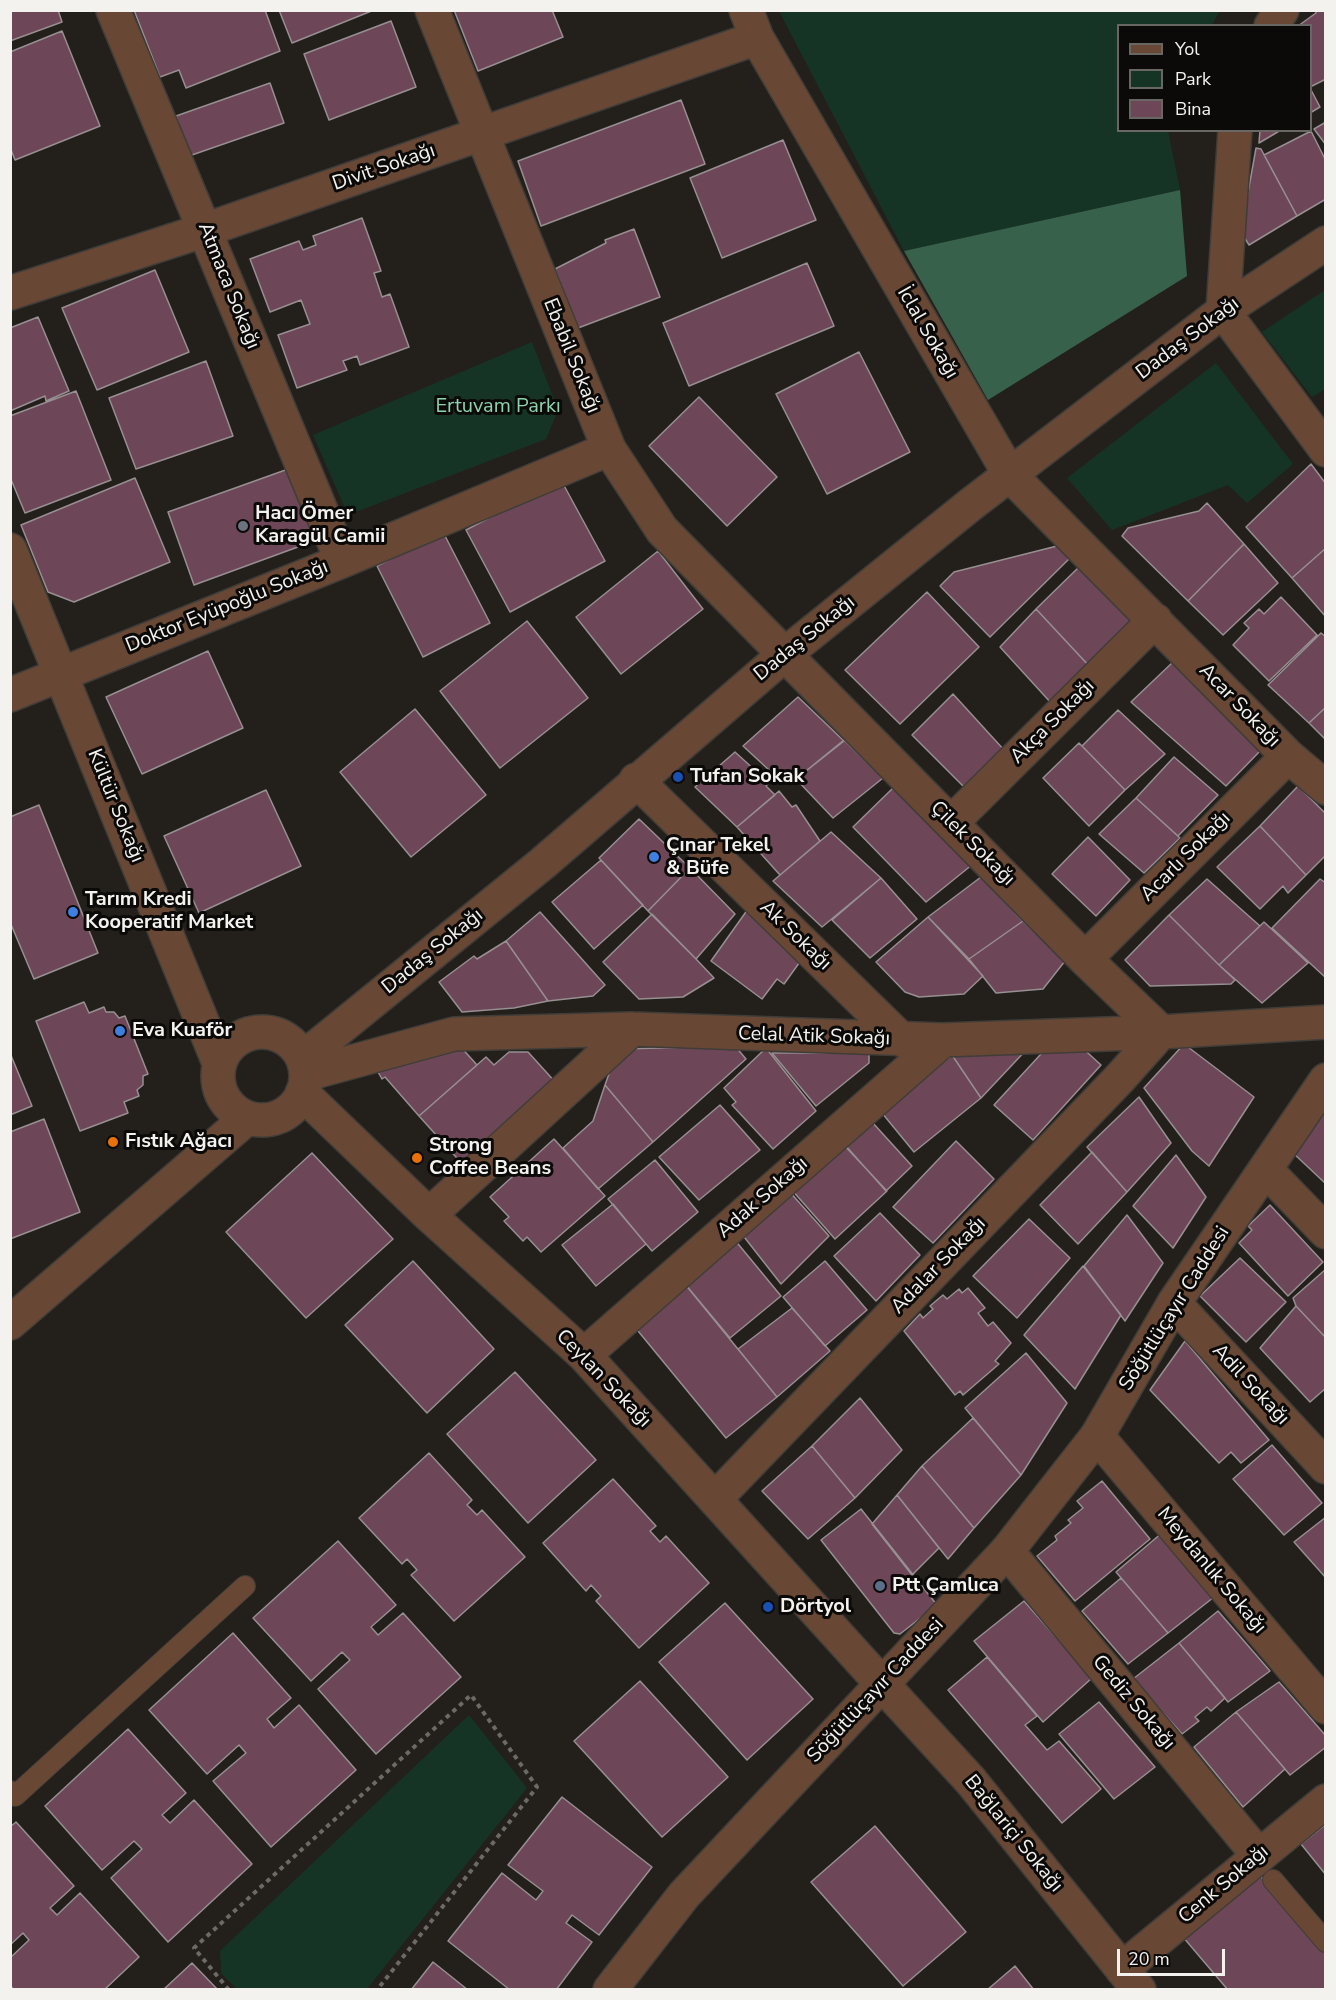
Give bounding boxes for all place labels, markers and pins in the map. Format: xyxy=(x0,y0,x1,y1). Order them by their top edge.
place label: Hacı Ömer Karagül Camii xyxy=(255,502,385,549)
marker: Hacı Ömer Karagül Camii xyxy=(236,519,250,533)
place label: Tufan Sokak xyxy=(690,765,804,789)
marker: Tufan Sokak xyxy=(671,770,685,784)
place label: Çınar Tekel & Büfe xyxy=(666,834,770,881)
marker: Çınar Tekel & Büfe xyxy=(647,850,661,864)
place label: Tarım Kredi Kooperatif Market xyxy=(85,888,253,935)
marker: Tarım Kredi Kooperatif Market xyxy=(66,905,80,919)
place label: Eva Kuaför xyxy=(132,1019,232,1043)
marker: Eva Kuaför xyxy=(113,1024,127,1038)
place label: Fıstık Ağacı xyxy=(125,1130,232,1154)
place label: Strong Coffee Beans xyxy=(429,1134,551,1181)
marker: Fıstık Ağacı xyxy=(106,1135,120,1149)
marker: Strong Coffee Beans xyxy=(410,1151,424,1165)
place label: Ptt Çamlıca xyxy=(892,1574,999,1598)
marker: Ptt Çamlıca xyxy=(873,1579,887,1593)
place label: Dörtyol xyxy=(780,1595,851,1619)
marker: Dörtyol xyxy=(761,1600,775,1614)

